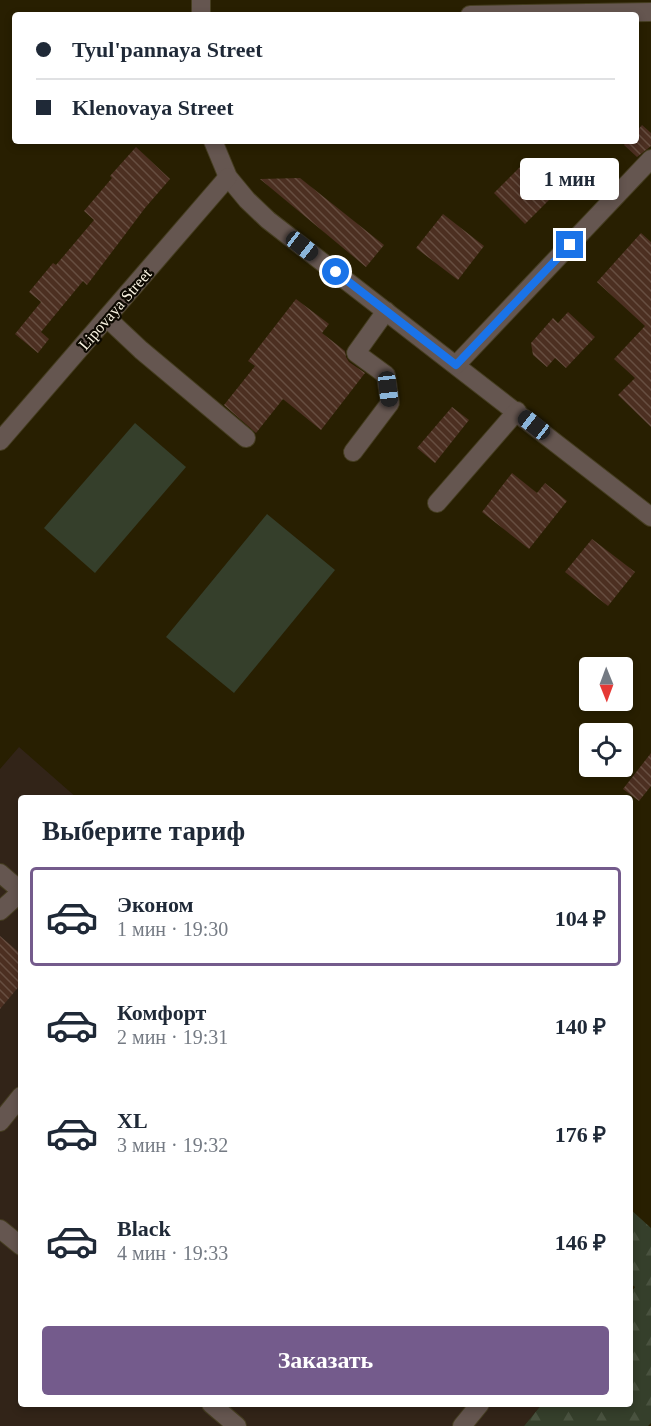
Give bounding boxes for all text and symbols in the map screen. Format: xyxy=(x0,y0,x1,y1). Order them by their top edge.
text: Tyul'pannaya Street xyxy=(72,37,263,62)
text: Klenovaya Street xyxy=(72,95,234,120)
callout: 1 мин xyxy=(520,158,620,200)
text: 1 мин xyxy=(544,168,595,190)
car xyxy=(282,228,322,264)
route end xyxy=(556,231,583,258)
route start xyxy=(322,258,349,285)
street label: Lipovaya Street xyxy=(75,265,156,354)
car xyxy=(377,370,399,408)
car xyxy=(514,407,554,443)
north arrow xyxy=(579,657,633,711)
map controls xyxy=(579,657,633,777)
button: locate xyxy=(579,723,633,777)
text: Выберите тариф xyxy=(42,816,245,846)
icon: car xyxy=(45,890,99,944)
text: Эконом xyxy=(117,892,194,917)
text: 104 ₽ xyxy=(555,906,606,931)
text: 1 мин · 19:30 xyxy=(117,918,228,940)
icon: car xyxy=(45,998,99,1052)
text: Комфорт xyxy=(117,1000,206,1025)
text: 140 ₽ xyxy=(555,1014,606,1039)
text: 2 мин · 19:31 xyxy=(117,1026,228,1048)
icon: car xyxy=(45,1106,99,1160)
text: XL xyxy=(117,1108,148,1133)
text: 176 ₽ xyxy=(555,1122,606,1147)
text: 3 мин · 19:32 xyxy=(117,1134,228,1156)
icon: car xyxy=(45,1214,99,1268)
text: Black xyxy=(117,1216,171,1241)
text: 146 ₽ xyxy=(555,1230,606,1255)
text: 4 мин · 19:33 xyxy=(117,1242,228,1264)
button: Заказать xyxy=(42,1326,609,1395)

